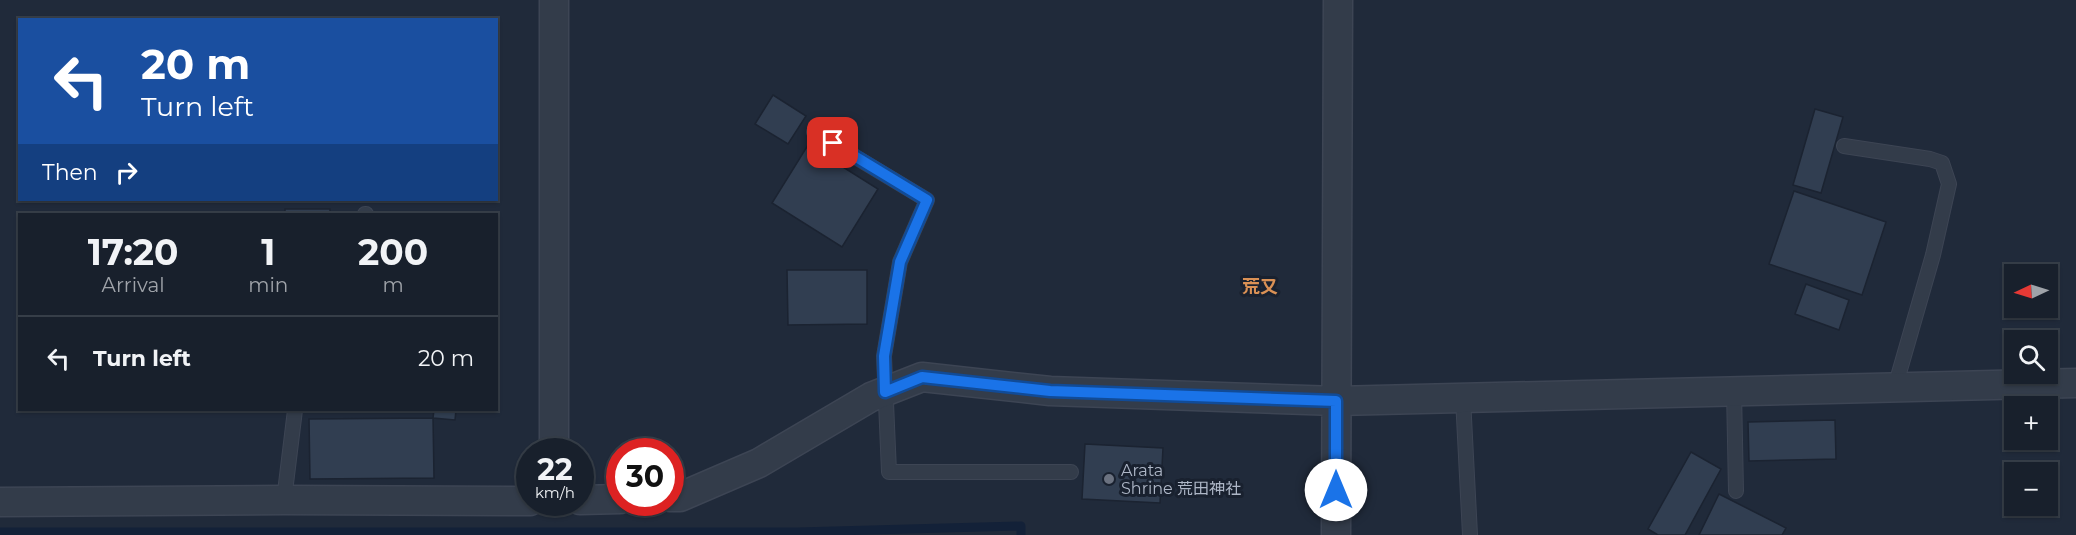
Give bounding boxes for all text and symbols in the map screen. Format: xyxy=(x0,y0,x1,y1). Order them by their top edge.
text: 20 m xyxy=(141,38,250,90)
icon: left xyxy=(42,42,120,120)
text: Turn left xyxy=(141,90,254,123)
pin xyxy=(807,117,858,168)
icon: arrive xyxy=(816,126,849,159)
icon: right xyxy=(110,156,143,189)
text: Then xyxy=(42,159,98,186)
text: 17:20 xyxy=(88,230,179,274)
text: 1 xyxy=(261,230,275,274)
text: 200 xyxy=(358,230,428,274)
north arrow xyxy=(2004,264,2058,318)
map controls xyxy=(2004,264,2058,516)
text: Arrival xyxy=(102,273,165,297)
text: min xyxy=(248,273,288,297)
text: m xyxy=(383,273,404,297)
district label: 荒又 xyxy=(1242,276,1278,298)
button: search xyxy=(2004,330,2058,384)
icon: left xyxy=(42,342,75,375)
text: Turn left xyxy=(93,345,191,372)
text: 20 m xyxy=(418,345,474,372)
button: + xyxy=(2004,396,2058,450)
speed limit sign: 30 xyxy=(606,438,684,516)
text: 22 xyxy=(537,451,573,488)
position arrow xyxy=(1304,458,1368,522)
place label: Arata Shrine 荒田神社 xyxy=(1121,461,1241,498)
button: − xyxy=(2004,462,2058,516)
marker: Arata Shrine 荒田神社 xyxy=(1102,472,1116,486)
text: km/h xyxy=(535,483,575,502)

